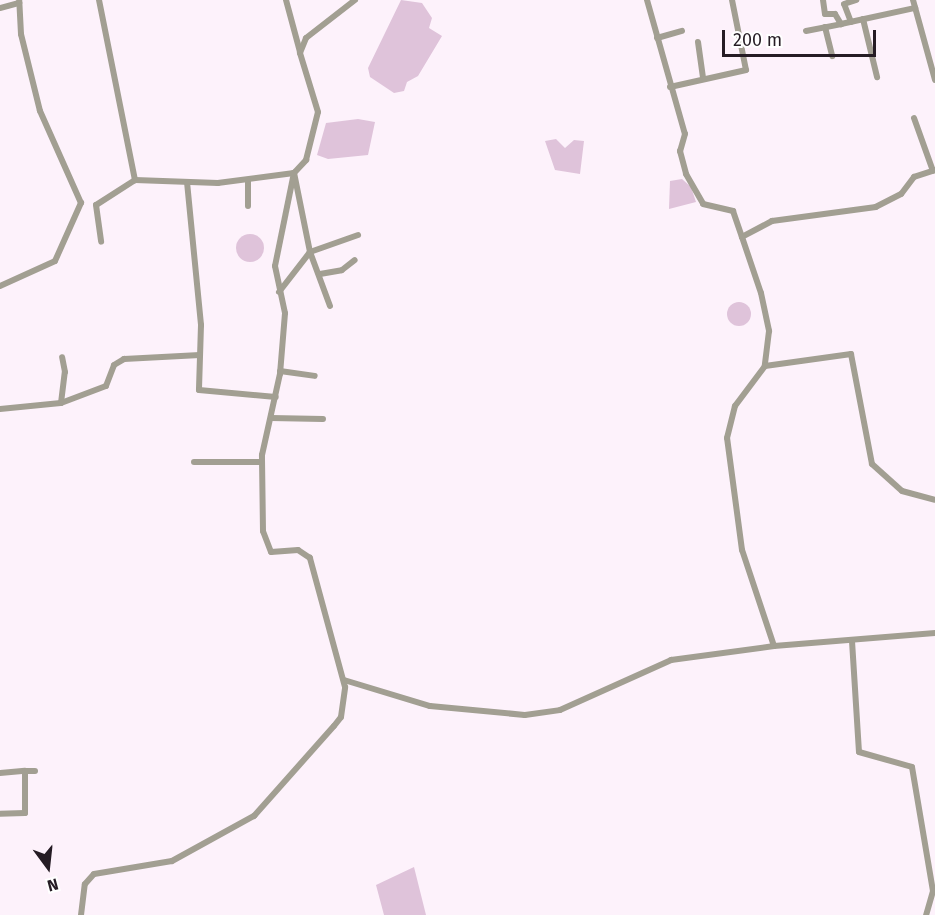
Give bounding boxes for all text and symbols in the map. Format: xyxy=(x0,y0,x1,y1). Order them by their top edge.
scale bar xyxy=(725,18,880,56)
text: 200 m xyxy=(733,29,782,51)
north arrow xyxy=(18,837,78,897)
text: N xyxy=(45,874,60,895)

